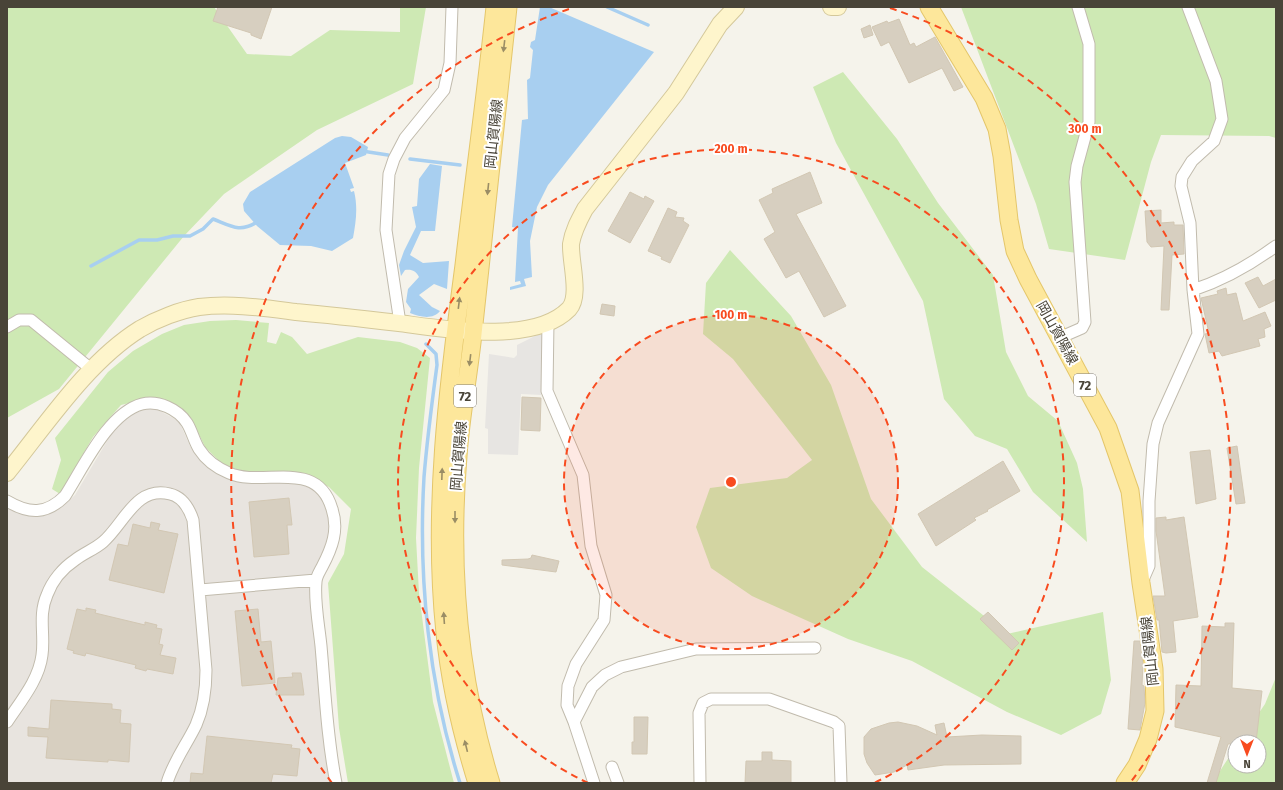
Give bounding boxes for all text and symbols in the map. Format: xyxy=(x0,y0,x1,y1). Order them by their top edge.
one-way arrow xyxy=(500,40,507,52)
street label: 岡山賀陽線 xyxy=(482,98,506,170)
text: 300 m xyxy=(1067,122,1102,136)
text: 200 m xyxy=(714,142,748,156)
one-way arrow xyxy=(485,183,491,195)
one-way arrow xyxy=(456,297,462,309)
street label: 岡山賀陽線 xyxy=(1033,298,1081,368)
text: 100 m xyxy=(715,308,747,322)
one-way arrow xyxy=(467,354,473,366)
road number: 72 xyxy=(1074,374,1096,396)
road number: 72 xyxy=(454,385,476,407)
street label: 岡山賀陽線 xyxy=(447,420,471,492)
one-way arrow xyxy=(439,468,446,480)
centre of rings xyxy=(724,475,738,489)
one-way arrow xyxy=(452,511,458,524)
one-way arrow xyxy=(440,612,447,624)
street label: 岡山賀陽線 xyxy=(1138,615,1162,687)
north arrow xyxy=(1227,734,1267,774)
one-way arrow xyxy=(463,739,469,751)
text: N xyxy=(1243,757,1251,770)

